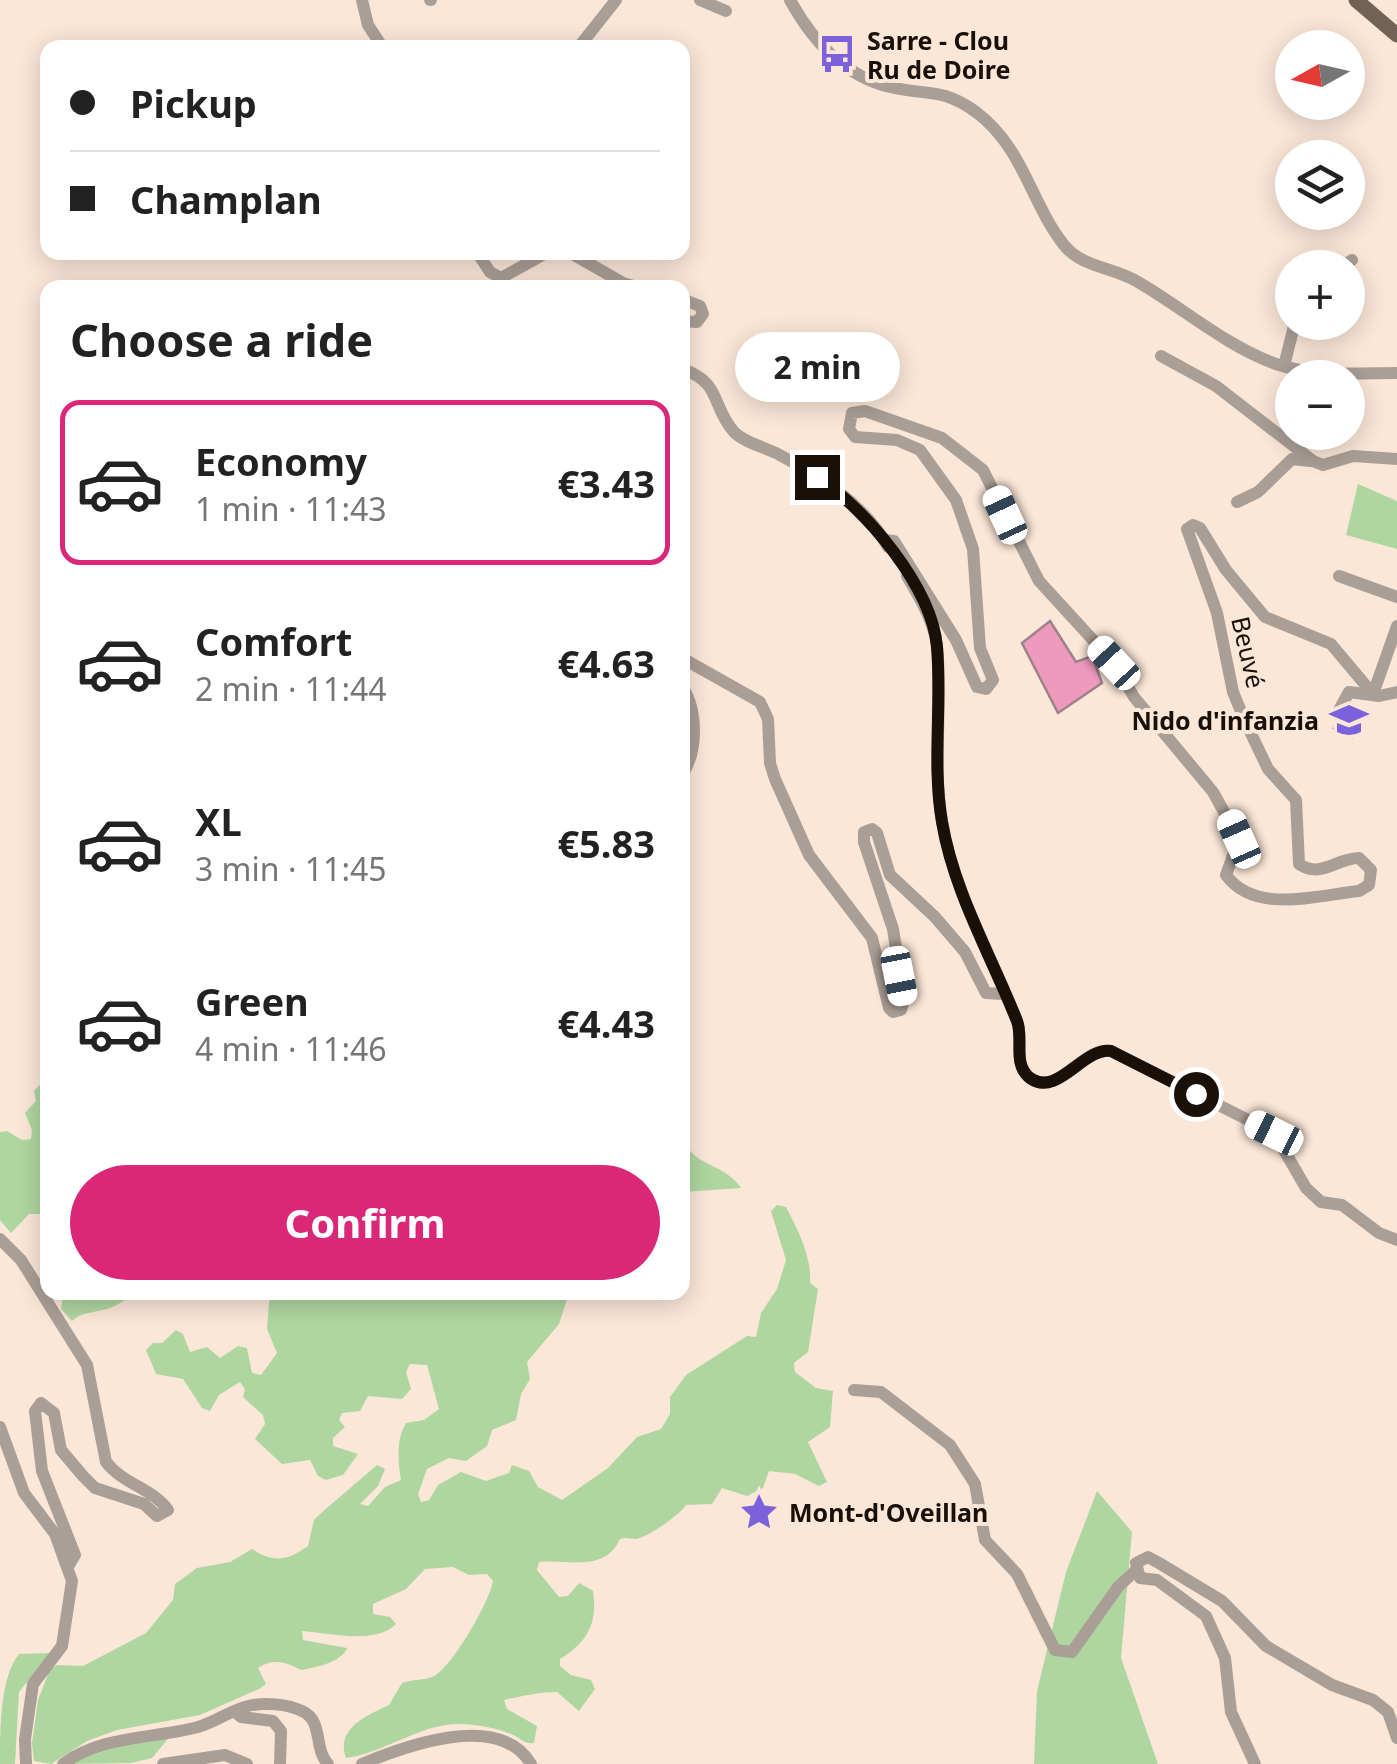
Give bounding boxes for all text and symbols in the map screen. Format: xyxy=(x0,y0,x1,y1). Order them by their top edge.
place label: Sarre - Clou Ru de Doire xyxy=(867,23,1010,86)
north arrow xyxy=(1275,30,1365,120)
map controls xyxy=(1275,30,1365,450)
bus stop icon: Sarre - Clou Ru de Doire xyxy=(816,33,858,75)
text: Pickup xyxy=(130,77,257,129)
button: layers xyxy=(1275,140,1365,230)
text: Champlan xyxy=(130,173,322,225)
button: + xyxy=(1275,250,1365,340)
text: Choose a ride xyxy=(70,309,373,370)
callout: 2 min xyxy=(734,332,900,402)
text: 2 min xyxy=(773,345,862,388)
button: − xyxy=(1275,360,1365,450)
text: Economy xyxy=(195,435,367,487)
icon: car xyxy=(75,438,165,528)
route end xyxy=(795,455,840,500)
text: €3.43 xyxy=(557,457,655,509)
car xyxy=(979,481,1031,549)
text: 1 min · 11:43 xyxy=(195,487,387,530)
street label: Beuvé xyxy=(1224,613,1274,691)
text: Comfort xyxy=(195,615,352,667)
icon: car xyxy=(75,618,165,708)
car xyxy=(1083,631,1145,695)
text: €4.63 xyxy=(557,637,655,689)
text: 2 min · 11:44 xyxy=(195,667,387,710)
school or university icon: Nido d'infanzia xyxy=(1328,699,1370,741)
place label: Nido d'infanzia xyxy=(1131,703,1319,737)
text: XL xyxy=(195,795,242,847)
icon: car xyxy=(75,798,165,888)
car xyxy=(1213,805,1265,873)
text: €5.83 xyxy=(557,817,655,869)
text: 3 min · 11:45 xyxy=(195,847,387,890)
car xyxy=(879,944,919,1008)
text: Green xyxy=(195,975,309,1027)
icon: car xyxy=(75,978,165,1068)
text: €4.43 xyxy=(557,997,655,1049)
text: 4 min · 11:46 xyxy=(195,1027,387,1070)
route start xyxy=(1174,1072,1219,1117)
car xyxy=(1240,1106,1308,1160)
button: Confirm xyxy=(70,1165,660,1280)
place icon: Mont-d'Oveillan xyxy=(738,1491,780,1533)
place label: Mont-d'Oveillan xyxy=(789,1495,988,1529)

